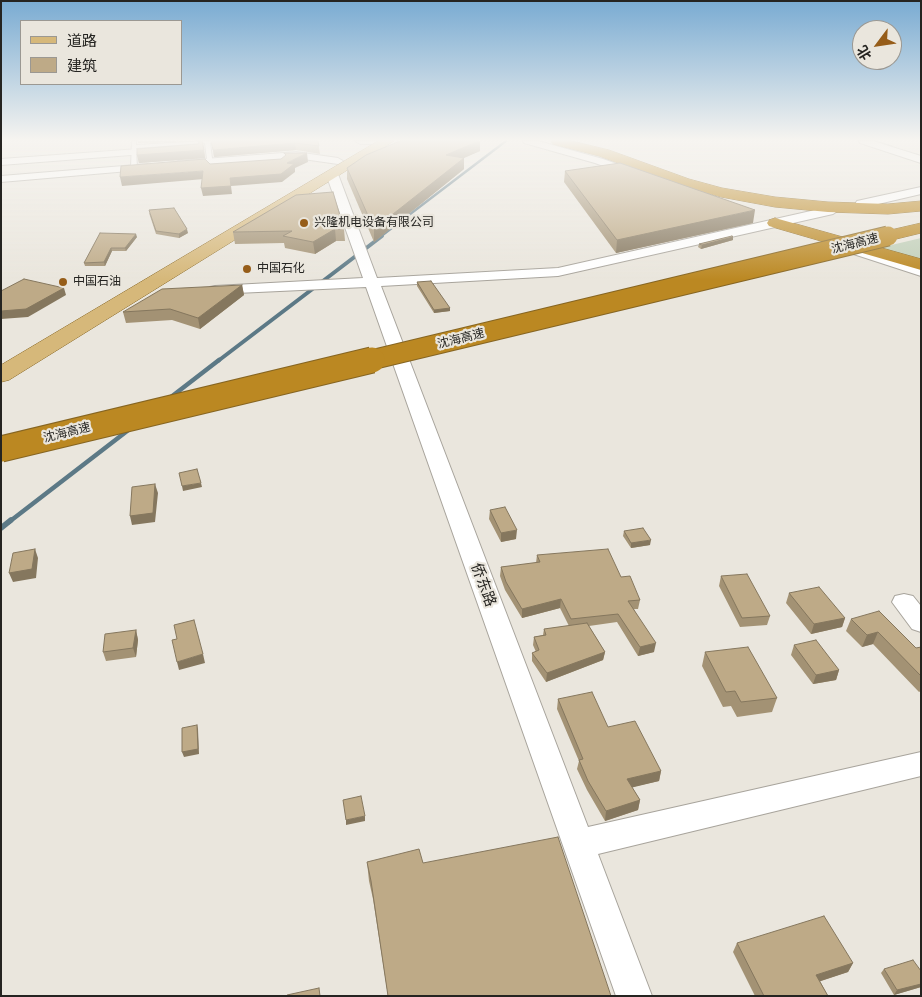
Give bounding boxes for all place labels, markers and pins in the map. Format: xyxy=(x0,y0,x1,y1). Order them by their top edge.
place label: 兴隆机电设备有限公司 xyxy=(314,216,434,230)
marker: 兴隆机电设备有限公司 xyxy=(298,217,310,229)
place label: 中国石化 xyxy=(257,262,305,276)
marker: 中国石化 xyxy=(241,263,253,275)
place label: 中国石油 xyxy=(73,275,121,289)
marker: 中国石油 xyxy=(57,276,69,288)

